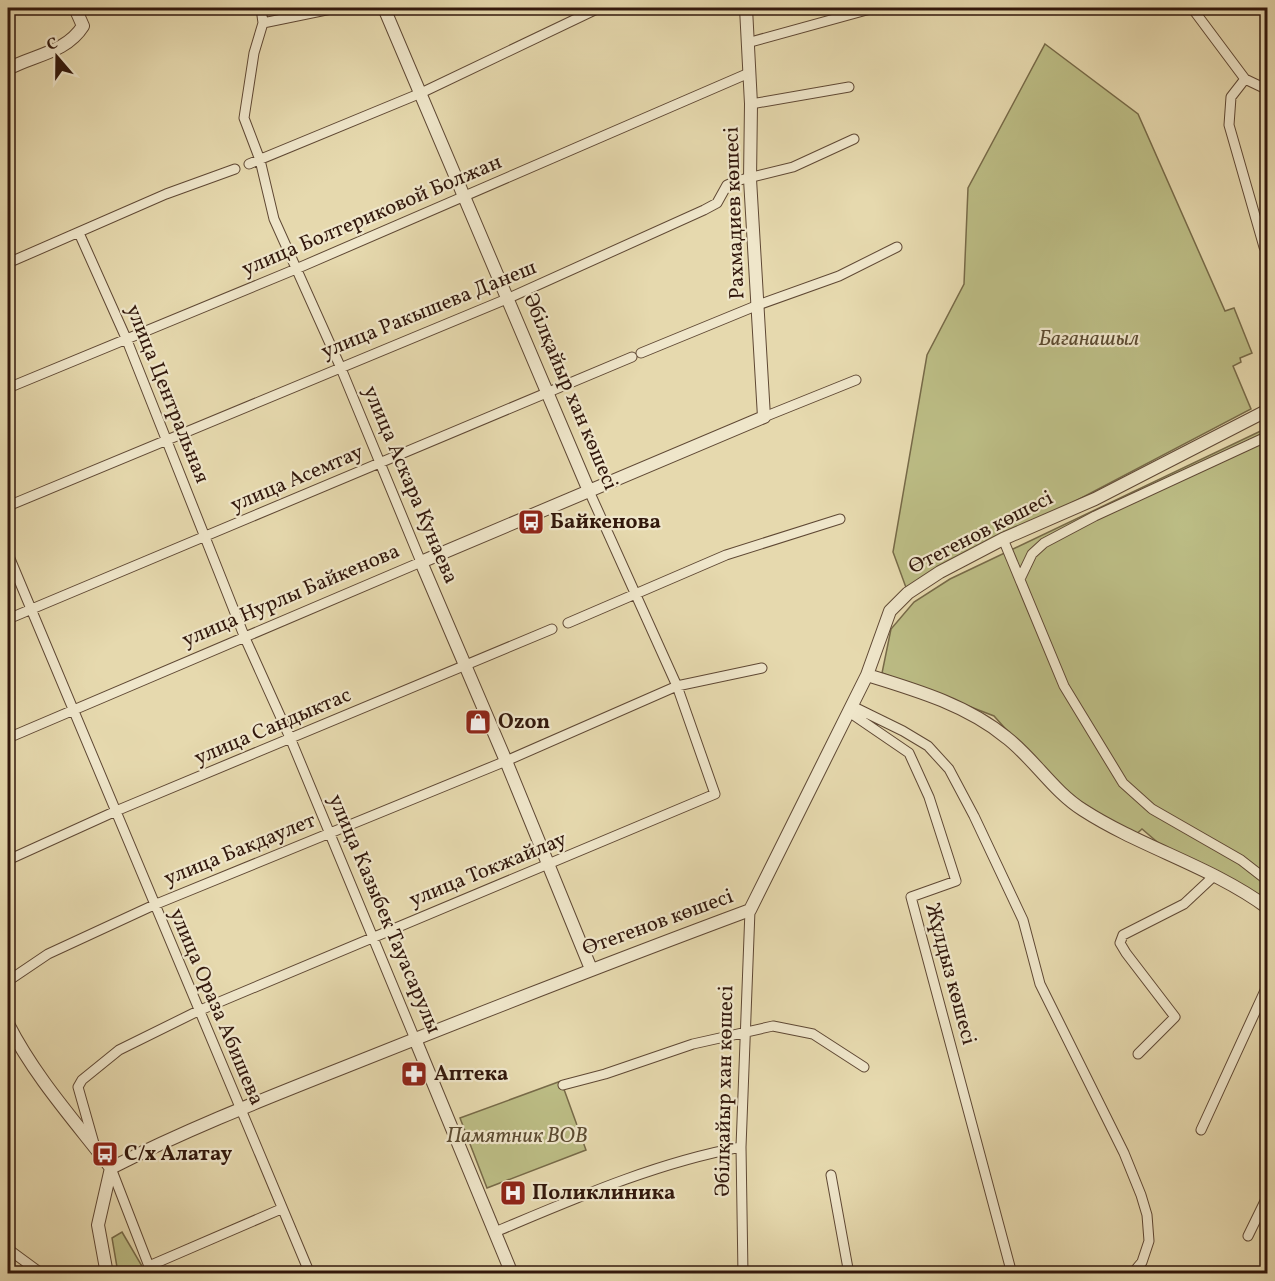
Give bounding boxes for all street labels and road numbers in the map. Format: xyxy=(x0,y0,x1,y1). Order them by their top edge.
street label: Рахмадиев көшесі xyxy=(717,126,753,300)
street label: улица Болтериковой Болжан xyxy=(238,148,507,284)
street label: улица Ракышева Данеш xyxy=(317,253,541,367)
street label: Әбілқайыр хан көшесі xyxy=(515,289,625,495)
street label: улица Центральная xyxy=(118,300,216,488)
street label: улица Аскара Кунаева xyxy=(355,382,465,588)
street label: улица Асемтау xyxy=(226,438,368,520)
street label: Өтегенов көшесі xyxy=(904,484,1058,582)
street label: улица Нурлы Байкенова xyxy=(178,537,404,655)
street label: улица Сандыктас xyxy=(190,681,356,773)
street label: улица Казыбек Тауасарулы xyxy=(320,790,448,1038)
street label: улица Бакдаулет xyxy=(160,806,320,894)
street label: улица Токжайлау xyxy=(405,825,572,915)
street label: Өтегенов көшесі xyxy=(578,882,738,964)
street label: Жұлдыз көшесі xyxy=(917,900,983,1048)
street label: улица Ораза Абишева xyxy=(161,904,271,1110)
street label: Әбілқайыр хан көшесі xyxy=(709,985,741,1197)

